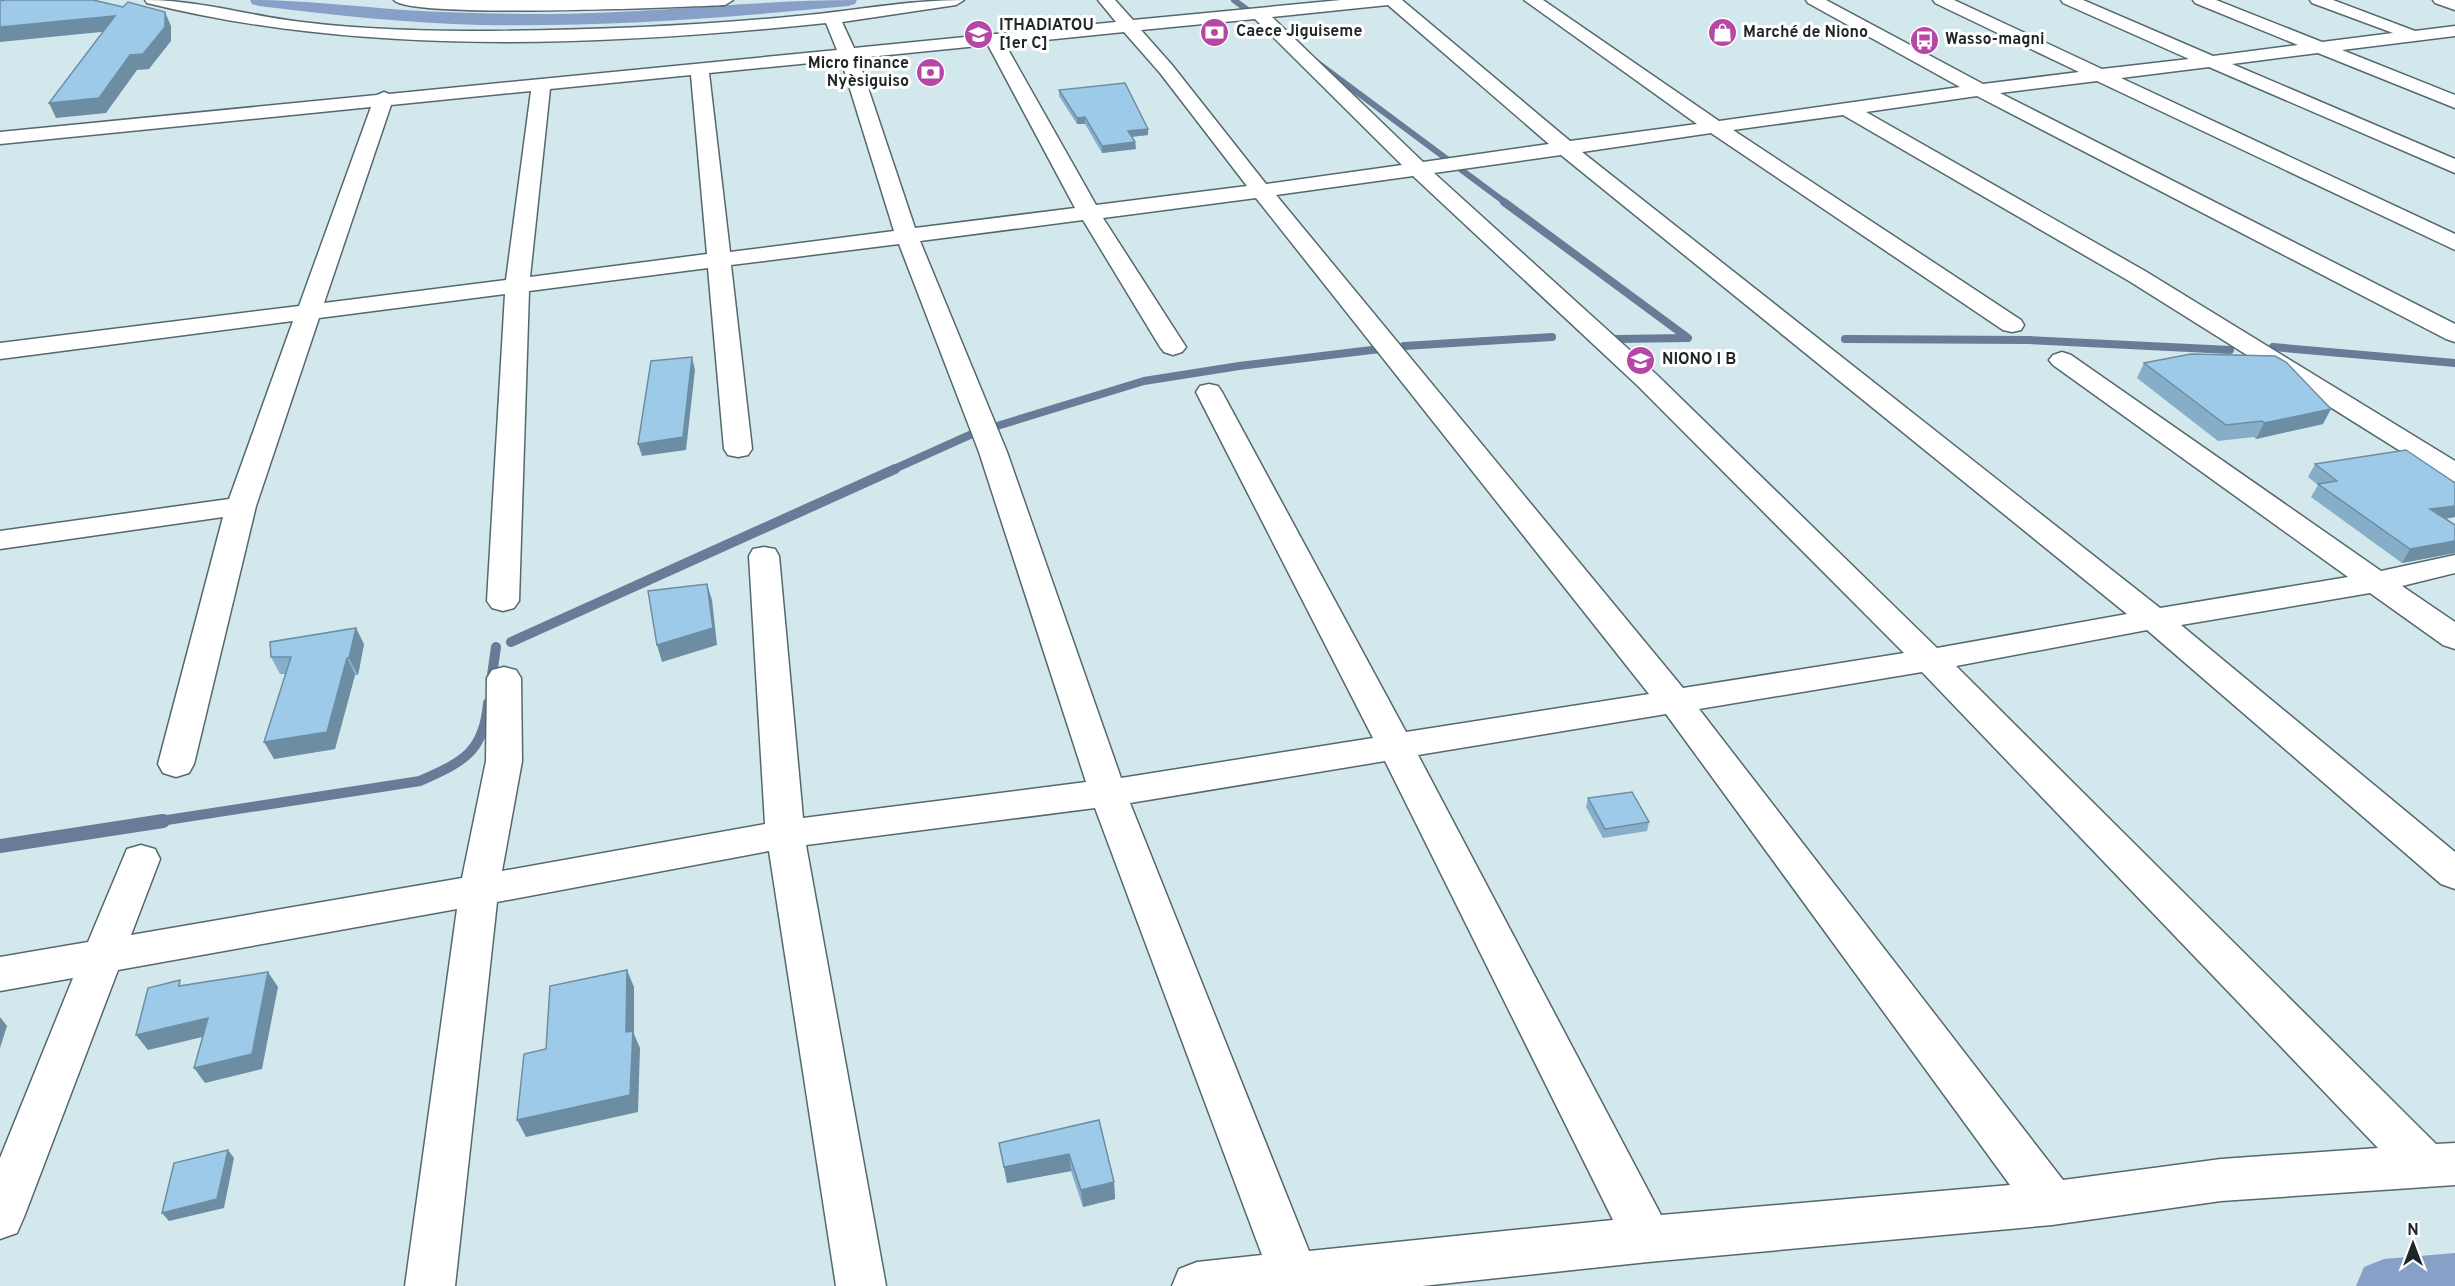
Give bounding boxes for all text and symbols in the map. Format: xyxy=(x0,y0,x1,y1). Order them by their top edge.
place label: ITHADIATOU [1er C] xyxy=(999,16,1094,54)
bank icon: Caece Jiguiseme xyxy=(1199,16,1231,48)
shop icon: Marché de Niono xyxy=(1706,17,1738,49)
school or university icon: ITHADIATOU [1er C] xyxy=(962,19,994,51)
place label: Caece Jiguiseme xyxy=(1236,22,1362,42)
place label: Marché de Niono xyxy=(1743,23,1868,43)
bus stop icon: Wasso-magni xyxy=(1908,24,1940,56)
place label: Wasso-magni xyxy=(1945,30,2044,50)
place label: Micro finance Nyèsiguiso xyxy=(808,54,909,92)
bank icon: Micro finance Nyèsiguiso xyxy=(914,57,946,89)
school or university icon: NIONO I B xyxy=(1625,344,1657,376)
place label: NIONO I B xyxy=(1662,350,1736,370)
north arrow xyxy=(2383,1214,2443,1274)
text: N xyxy=(2407,1221,2419,1241)

